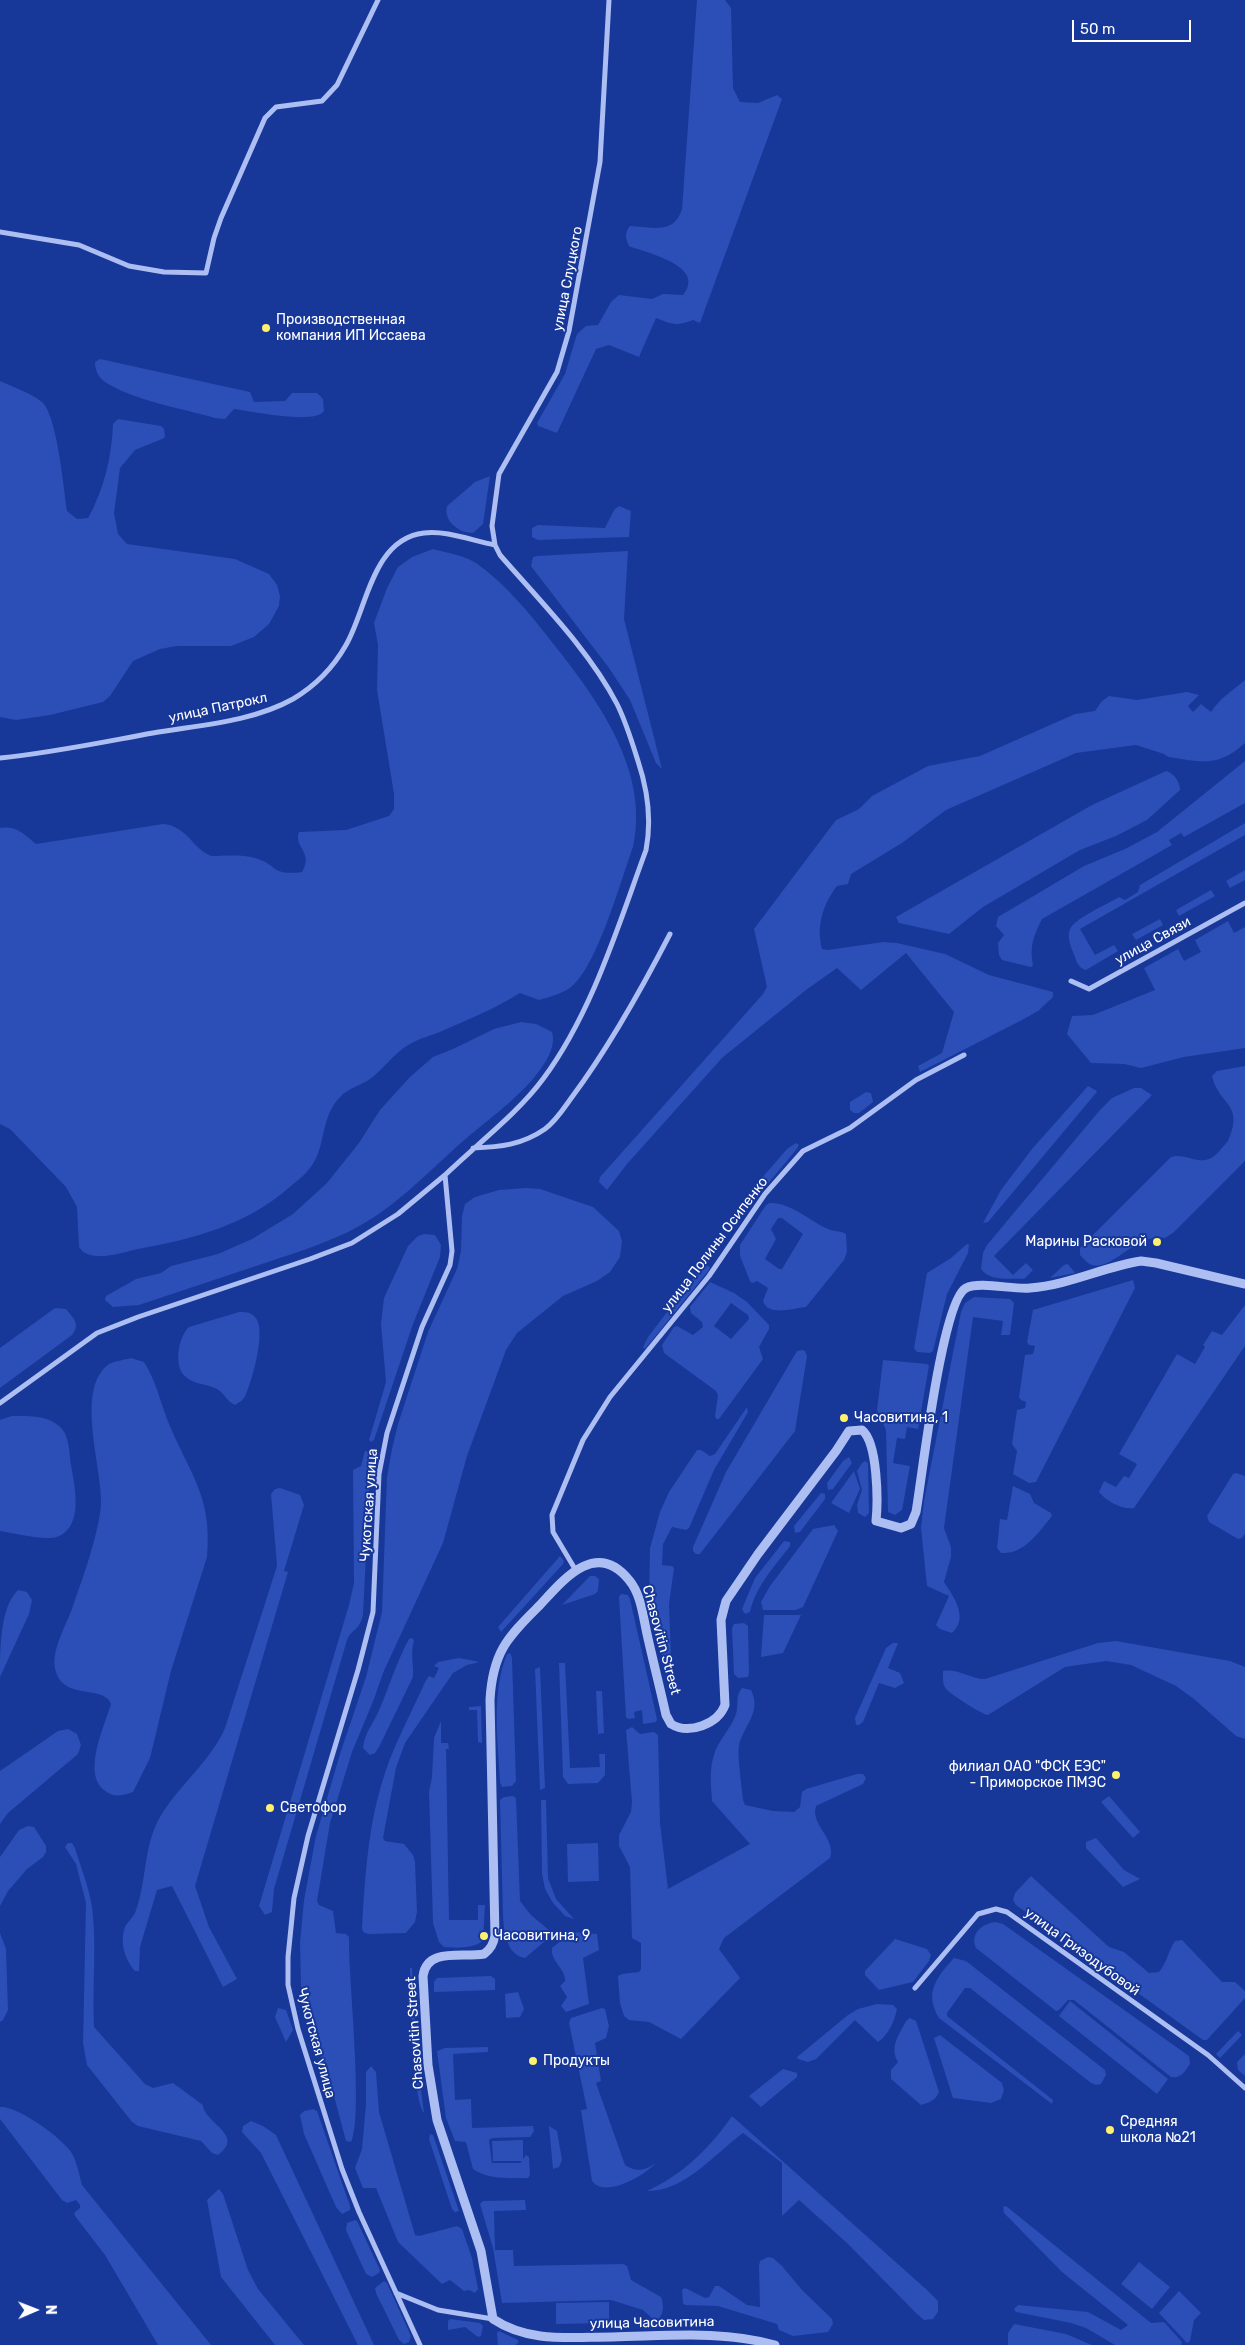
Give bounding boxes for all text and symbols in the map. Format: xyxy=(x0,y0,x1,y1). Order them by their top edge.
scale bar xyxy=(1075,10,1194,42)
text: 50 m xyxy=(1080,20,1115,38)
street label: улица Слуцкого xyxy=(550,225,586,333)
place label: Производственная компания ИП Иссаева xyxy=(276,312,426,344)
marker: Производственная компания ИП Иссаева xyxy=(260,322,272,334)
street label: улица Патрокл xyxy=(167,689,269,727)
street label: улица Связи xyxy=(1112,913,1194,969)
street label: улица Полины Осипенко xyxy=(658,1174,772,1316)
place label: Марины Расковой xyxy=(1025,1234,1147,1250)
marker: Марины Расковой xyxy=(1151,1236,1163,1248)
place label: Часовитина, 1 xyxy=(854,1410,948,1426)
marker: Часовитина, 1 xyxy=(838,1412,850,1424)
street label: Чукотская улица xyxy=(357,1448,381,1562)
street label: Chasovitin Street xyxy=(638,1583,684,1697)
place label: филиал ОАО "ФСК ЕЭС" - Приморское ПМЭС xyxy=(949,1759,1106,1791)
marker: филиал ОАО "ФСК ЕЭС" - Приморское ПМЭС xyxy=(1110,1769,1122,1781)
place label: Светофор xyxy=(280,1800,347,1816)
marker: Светофор xyxy=(264,1802,276,1814)
street label: улица Гризодубовой xyxy=(1021,1904,1143,2000)
place label: Часовитина, 9 xyxy=(494,1928,590,1944)
marker: Часовитина, 9 xyxy=(478,1930,490,1942)
street label: Chasovitin Street xyxy=(403,1976,427,2090)
street label: Чукотская улица xyxy=(293,1986,339,2100)
place label: Продукты xyxy=(543,2053,610,2069)
marker: Продукты xyxy=(527,2055,539,2067)
place label: Средняя школа №21 xyxy=(1120,2114,1196,2146)
marker: Средняя школа №21 xyxy=(1104,2124,1116,2136)
north arrow xyxy=(10,2285,60,2335)
text: N xyxy=(42,2305,59,2315)
street label: улица Часовитина xyxy=(590,2314,714,2332)

